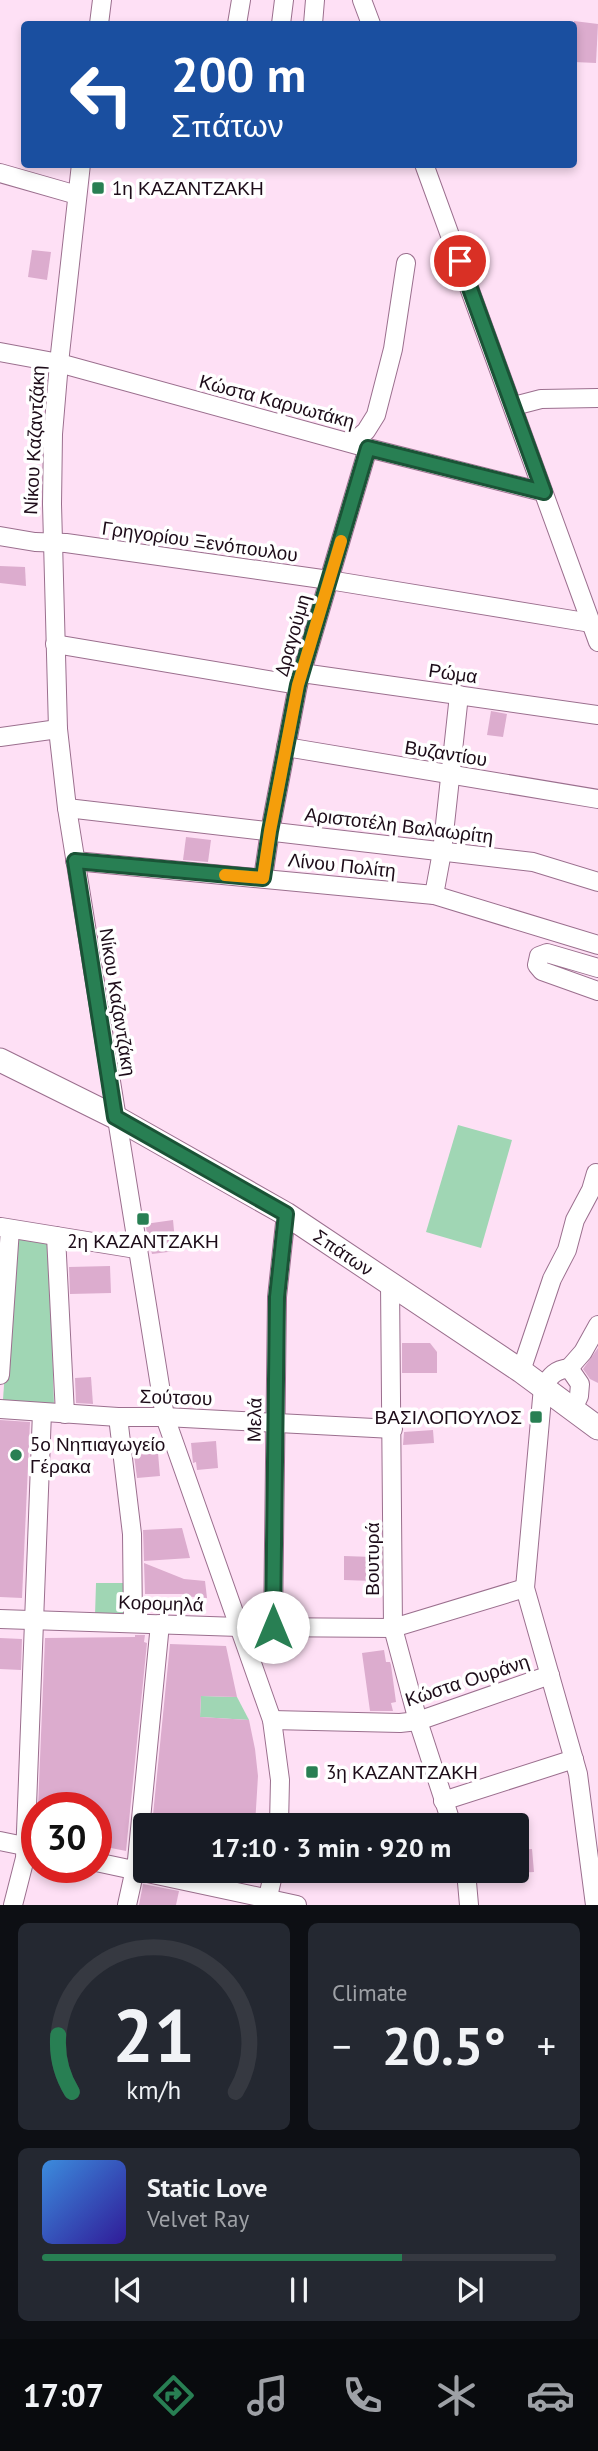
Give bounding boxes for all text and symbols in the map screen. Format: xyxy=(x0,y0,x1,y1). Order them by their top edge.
text: 200 m xyxy=(171,42,306,106)
icon: left xyxy=(56,49,147,140)
text: Σπάτων xyxy=(171,104,284,146)
place label: 1η ΚΑΖΑΝΤΖΑΚΗ xyxy=(112,176,264,200)
marker: 1η ΚΑΖΑΝΤΖΑΚΗ xyxy=(90,180,106,196)
pin xyxy=(430,231,490,291)
icon: arrive xyxy=(441,242,479,280)
street label: Νίκου Καζαντζάκη xyxy=(18,365,50,515)
street label: Κώστα Καρυωτάκη xyxy=(197,369,357,433)
street label: Γρηγορίου Ξενόπουλου xyxy=(100,515,300,567)
street label: Δραγούμη xyxy=(269,591,315,679)
street label: Ρώμα xyxy=(427,658,479,688)
street label: Βυζαντίου xyxy=(403,735,489,771)
street label: Αριστοτέλη Βαλαωρίτη xyxy=(303,802,495,848)
street label: Λίνου Πολίτη xyxy=(287,847,397,883)
street label: Νίκου Καζαντζάκη xyxy=(94,926,142,1078)
marker: 2η ΚΑΖΑΝΤΖΑΚΗ xyxy=(135,1211,151,1227)
street label: Σπάτων xyxy=(309,1224,378,1281)
place label: 2η ΚΑΖΑΝΤΖΑΚΗ xyxy=(67,1229,219,1253)
street label: Σούτσου xyxy=(139,1384,213,1410)
street label: Μελά xyxy=(242,1398,266,1442)
place label: ΒΑΣΙΛΟΠΟΥΛΟΣ xyxy=(375,1405,522,1429)
marker: ΒΑΣΙΛΟΠΟΥΛΟΣ xyxy=(528,1409,544,1425)
place label: 5ο Νηπιαγωγείο Γέρακα xyxy=(30,1432,165,1478)
marker: 5ο Νηπιαγωγείο Γέρακα xyxy=(8,1447,24,1463)
street label: Βουτυρά xyxy=(360,1522,384,1596)
street label: Κορομηλά xyxy=(118,1590,204,1616)
position arrow xyxy=(236,1590,310,1664)
street label: Κώστα Ουράνη xyxy=(402,1649,532,1711)
place label: 3η ΚΑΖΑΝΤΖΑΚΗ xyxy=(326,1760,478,1784)
marker: 3η ΚΑΖΑΝΤΖΑΚΗ xyxy=(304,1764,320,1780)
speed limit sign: 30 xyxy=(21,1792,112,1883)
text: 17:10 · 3 min · 920 m xyxy=(211,1831,451,1864)
text: Climate xyxy=(332,1978,407,2007)
text: 21 xyxy=(113,1989,195,2083)
text: 20.5° xyxy=(382,2012,506,2079)
text: − xyxy=(332,2021,351,2070)
text: + xyxy=(537,2021,556,2070)
text: km/h xyxy=(127,2074,181,2106)
text: Static Love xyxy=(147,2171,268,2204)
text: Velvet Ray xyxy=(147,2204,249,2233)
icon: previous xyxy=(109,2271,147,2309)
icon: pause xyxy=(280,2271,318,2309)
icon: next xyxy=(451,2271,489,2309)
icon: directions xyxy=(149,2371,198,2420)
icon: music xyxy=(243,2371,292,2420)
icon: phone xyxy=(338,2371,387,2420)
icon: climate xyxy=(432,2371,481,2420)
icon: car xyxy=(526,2371,575,2420)
text: 17:07 xyxy=(23,2374,104,2416)

